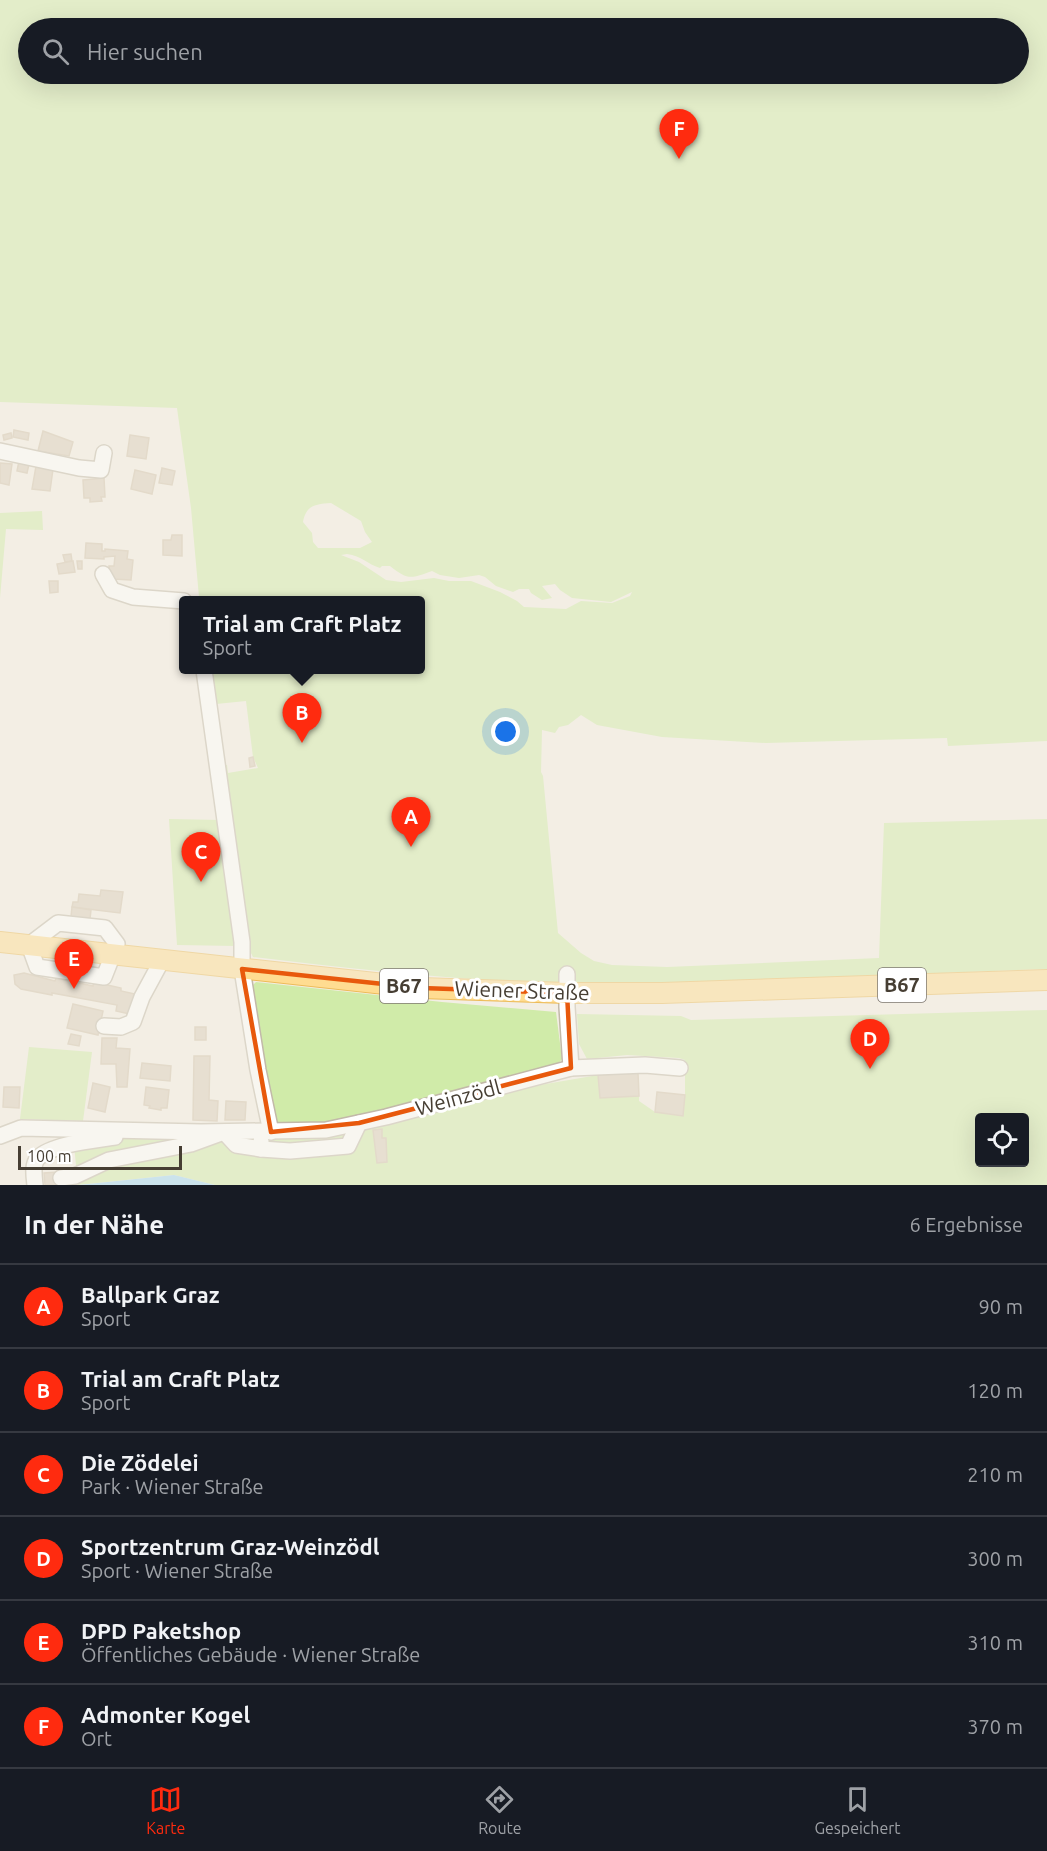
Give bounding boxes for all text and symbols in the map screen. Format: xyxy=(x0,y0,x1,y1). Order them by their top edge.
search box xyxy=(18,18,1029,84)
icon: search xyxy=(39,35,72,68)
text: Hier suchen xyxy=(87,39,203,64)
pin: F xyxy=(660,110,698,159)
popup xyxy=(179,596,425,674)
text: Trial am Craft Platz xyxy=(203,611,401,636)
text: Sport xyxy=(203,636,252,659)
pin: B xyxy=(282,694,322,743)
your location xyxy=(491,717,520,746)
pin: A xyxy=(392,798,430,847)
pin: C xyxy=(182,832,220,882)
pin: E xyxy=(54,940,94,989)
road number: B67 xyxy=(878,968,926,1002)
road number: B67 xyxy=(380,969,428,1003)
street label: Wiener Straße xyxy=(454,976,590,1004)
pin: D xyxy=(850,1020,890,1069)
street label: Weinzödl xyxy=(412,1074,503,1120)
map controls xyxy=(975,1113,1029,1167)
button: locate xyxy=(975,1113,1029,1167)
scale bar xyxy=(18,1143,182,1170)
text: 100 m xyxy=(27,1147,72,1165)
text: In der Nähe xyxy=(24,1210,164,1239)
text: 6 Ergebnisse xyxy=(909,1213,1023,1236)
text: Ballpark Graz xyxy=(81,1282,219,1307)
text: A xyxy=(36,1295,51,1318)
text: 90 m xyxy=(979,1295,1023,1318)
text: Sport xyxy=(81,1307,130,1330)
text: Trial am Craft Platz xyxy=(81,1366,280,1391)
text: B xyxy=(37,1379,50,1402)
text: 120 m xyxy=(967,1379,1023,1402)
text: Sport xyxy=(81,1391,130,1414)
text: Die Zödelei xyxy=(81,1450,199,1475)
text: C xyxy=(37,1463,50,1486)
text: 210 m xyxy=(967,1463,1023,1486)
text: Park · Wiener Straße xyxy=(81,1475,264,1498)
text: Sportzentrum Graz-Weinzödl xyxy=(81,1534,379,1559)
text: D xyxy=(36,1547,51,1570)
text: 300 m xyxy=(967,1547,1023,1570)
text: Sport · Wiener Straße xyxy=(81,1559,273,1582)
text: DPD Paketshop xyxy=(81,1618,241,1643)
text: E xyxy=(38,1631,49,1654)
text: 310 m xyxy=(967,1631,1023,1654)
text: Öffentliches Gebäude · Wiener Straße xyxy=(81,1643,420,1666)
text: Admonter Kogel xyxy=(81,1702,250,1727)
text: F xyxy=(38,1715,49,1738)
text: 370 m xyxy=(967,1715,1023,1738)
text: Ort xyxy=(81,1727,112,1750)
tab: Karte xyxy=(146,1783,185,1837)
tab: Route xyxy=(478,1783,522,1837)
tab: Gespeichert xyxy=(814,1783,901,1837)

